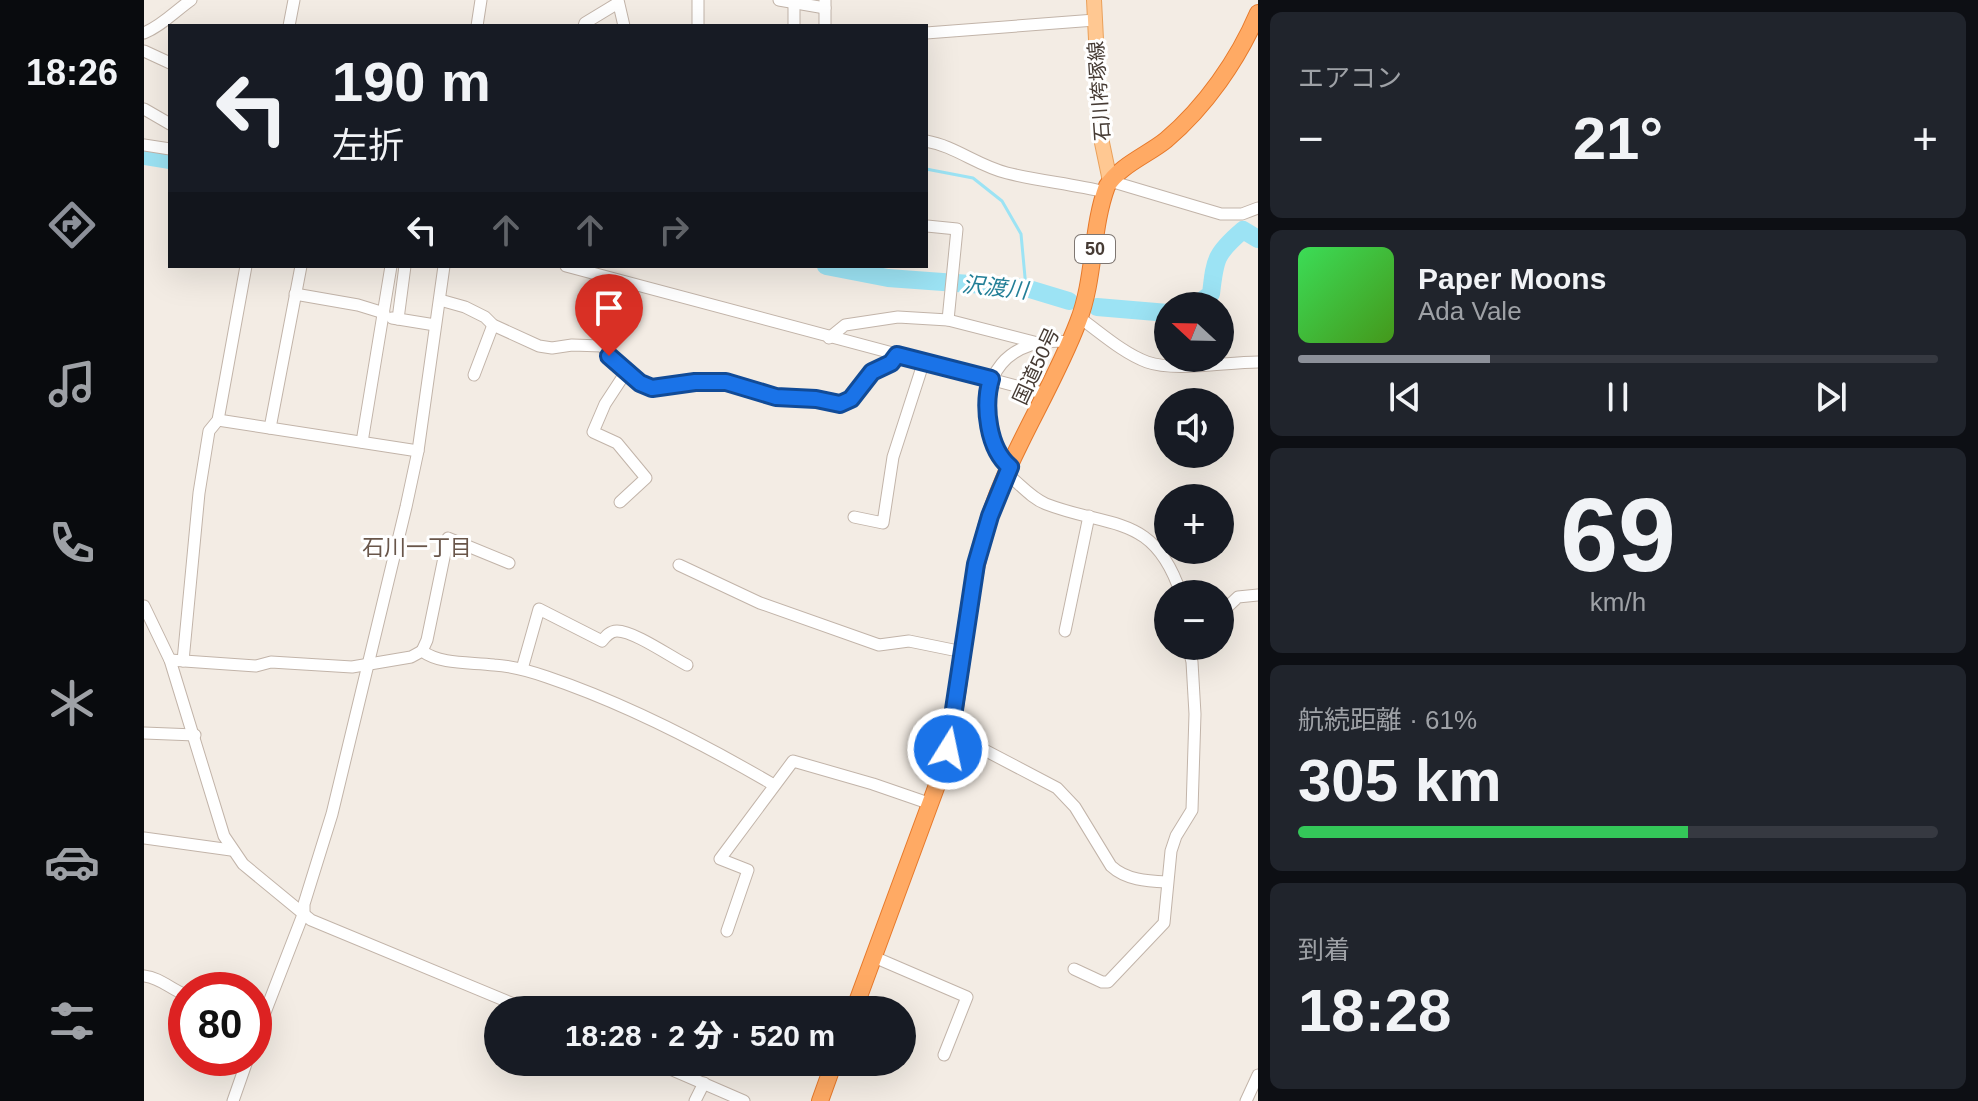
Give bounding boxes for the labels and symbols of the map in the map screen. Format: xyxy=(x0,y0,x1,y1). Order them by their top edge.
street label: 石川袴塚線 xyxy=(1085,40,1113,142)
road number: 50 xyxy=(1075,235,1115,263)
water label: 沢渡川 xyxy=(961,272,1031,304)
pin xyxy=(575,274,643,356)
north arrow xyxy=(1154,292,1234,372)
street label: 国道50号 xyxy=(1009,324,1063,408)
district label: 石川一丁目 xyxy=(362,535,472,560)
position arrow xyxy=(906,707,990,791)
speed limit sign: 80 xyxy=(168,972,272,1076)

